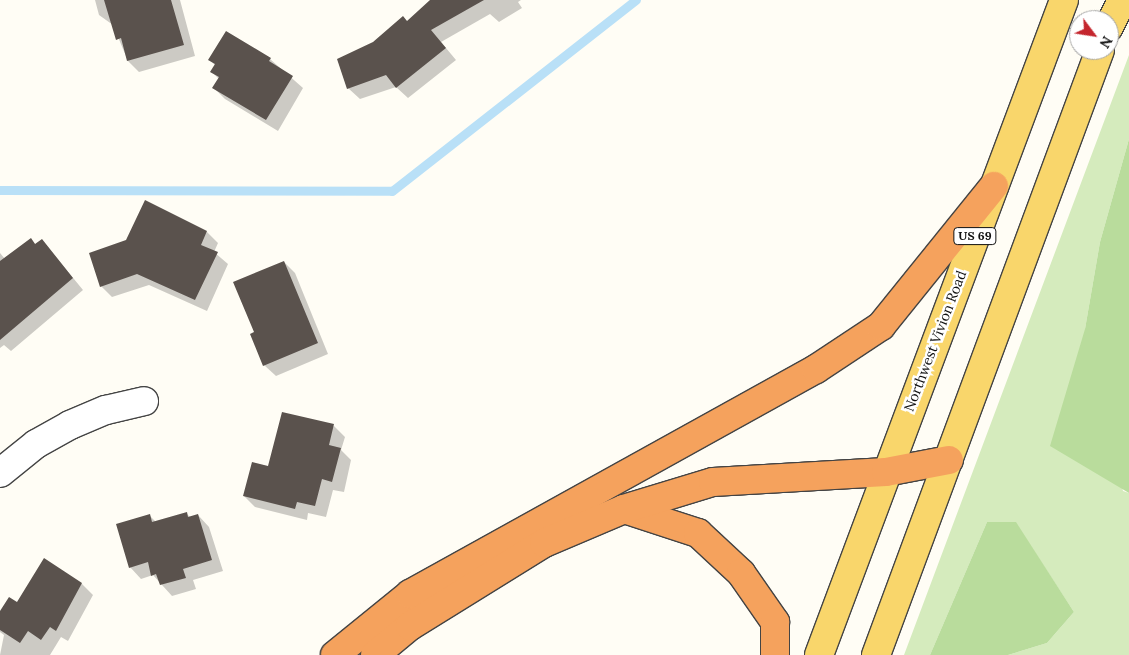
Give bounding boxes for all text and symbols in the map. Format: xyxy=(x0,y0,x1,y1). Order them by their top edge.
north arrow xyxy=(1069,10,1119,60)
text: N xyxy=(1096,33,1117,51)
road number: US 69 xyxy=(952,227,998,246)
street label: Northwest Vivion Road xyxy=(900,268,970,414)

